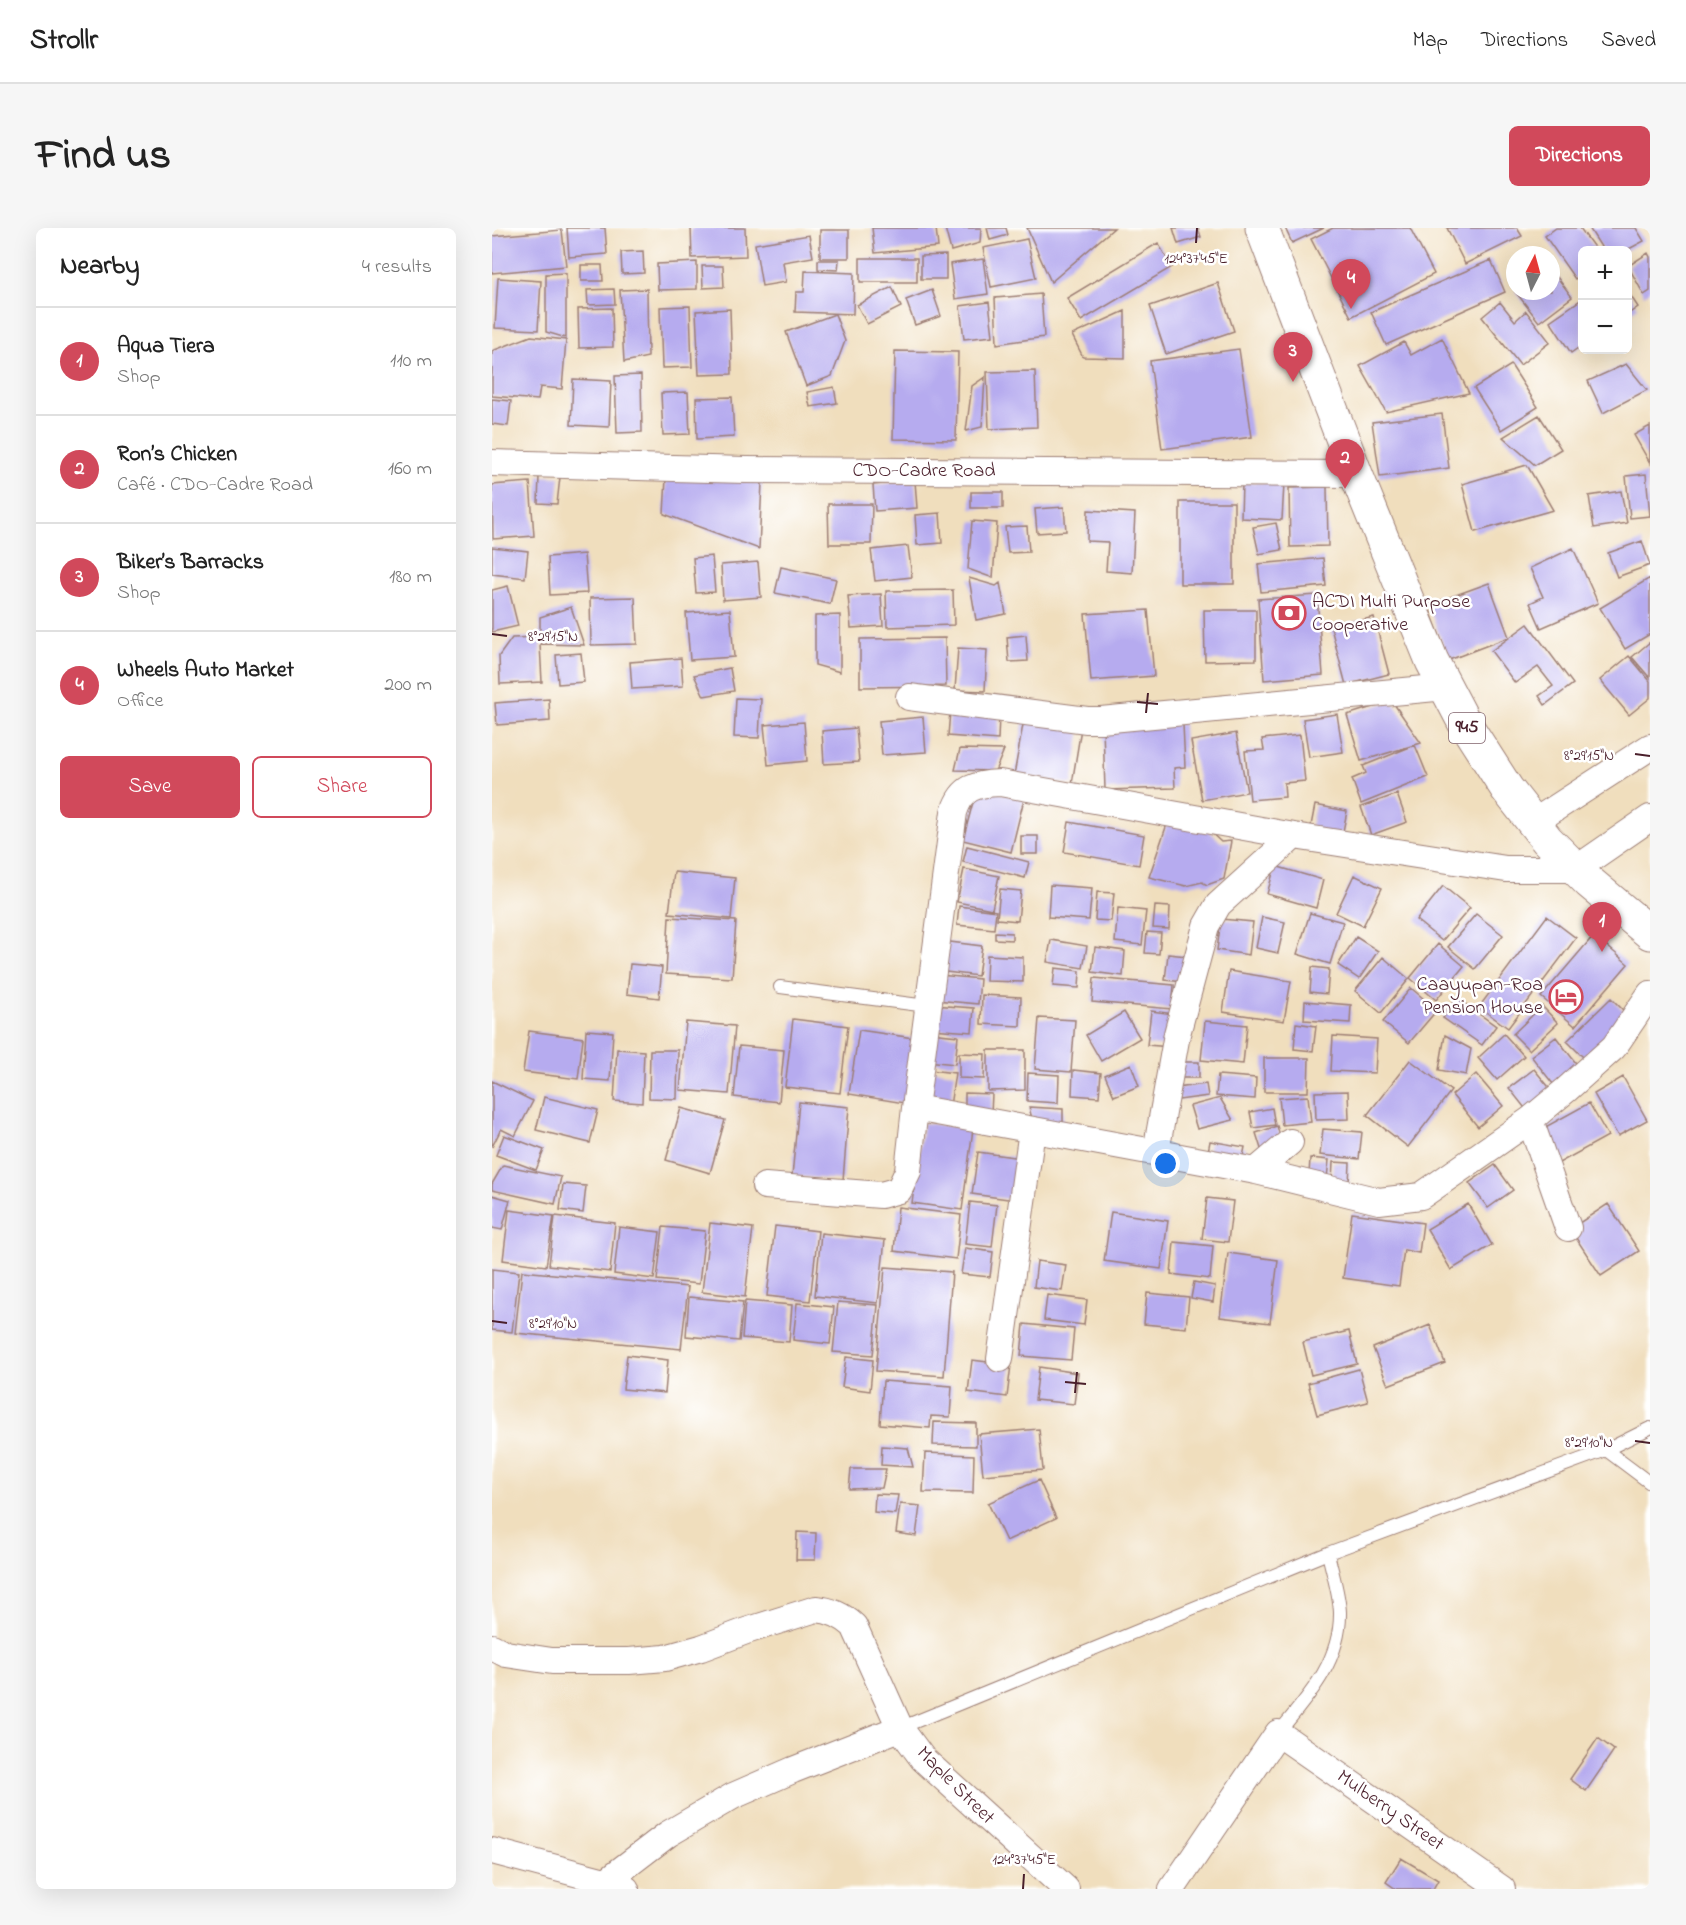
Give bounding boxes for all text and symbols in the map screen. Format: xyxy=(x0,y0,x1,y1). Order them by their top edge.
text: Strollr xyxy=(30,21,98,62)
text: Map xyxy=(1412,26,1448,56)
text: Directions xyxy=(1481,26,1568,56)
text: Saved xyxy=(1601,26,1656,56)
text: Find us xyxy=(36,126,171,187)
button: Directions xyxy=(1509,126,1650,186)
north arrow xyxy=(1506,246,1560,300)
map controls xyxy=(1578,246,1632,354)
button: + xyxy=(1578,246,1632,300)
text: Nearby xyxy=(60,248,139,286)
text: 124°37'45"E xyxy=(1164,248,1228,270)
text: 4 results xyxy=(362,253,432,282)
pin: 4 xyxy=(1332,260,1370,309)
button: − xyxy=(1578,300,1632,354)
text: Aqua Tiera xyxy=(117,331,215,363)
pin: 3 xyxy=(1274,332,1312,382)
text: 1 xyxy=(76,347,83,376)
text: 110 m xyxy=(390,347,432,376)
text: Shop xyxy=(117,363,161,392)
text: Ron’s Chicken xyxy=(117,439,237,471)
pin: 2 xyxy=(1326,440,1364,489)
text: 2 xyxy=(75,455,84,484)
text: 160 m xyxy=(388,455,432,484)
street label: CDO-Cadre Road xyxy=(853,457,995,486)
text: Café · CDO-Cadre Road xyxy=(117,471,313,500)
text: Biker’s Barracks xyxy=(117,547,264,579)
text: 3 xyxy=(75,563,84,592)
text: 180 m xyxy=(389,563,432,592)
text: Shop xyxy=(117,579,161,608)
place label: ACDI Multi Purpose Cooperative xyxy=(1312,588,1470,640)
bank icon: ACDI Multi Purpose Cooperative xyxy=(1271,595,1307,631)
text: 8°29'15"N xyxy=(528,626,578,648)
text: Wheels Auto Market xyxy=(117,655,294,687)
text: 4 xyxy=(75,671,84,700)
text: 200 m xyxy=(384,671,432,700)
text: Office xyxy=(117,687,163,716)
road number: 945 xyxy=(1449,713,1485,743)
text: 8°29'15"N xyxy=(1564,745,1614,767)
button: Save xyxy=(60,756,240,818)
button: Share xyxy=(252,756,432,818)
pin: 1 xyxy=(1582,902,1622,952)
place label: Caayupan-Roa Pension House xyxy=(1417,971,1543,1023)
hotel icon: Caayupan-Roa Pension House xyxy=(1548,979,1584,1015)
your location xyxy=(1151,1149,1180,1178)
text: 8°29'10"N xyxy=(529,1313,577,1335)
text: 8°29'10"N xyxy=(1565,1432,1613,1454)
street label: Maple Street xyxy=(909,1740,1001,1832)
street label: Mulberry Street xyxy=(1330,1763,1450,1859)
text: 124°37'45"E xyxy=(992,1849,1056,1871)

